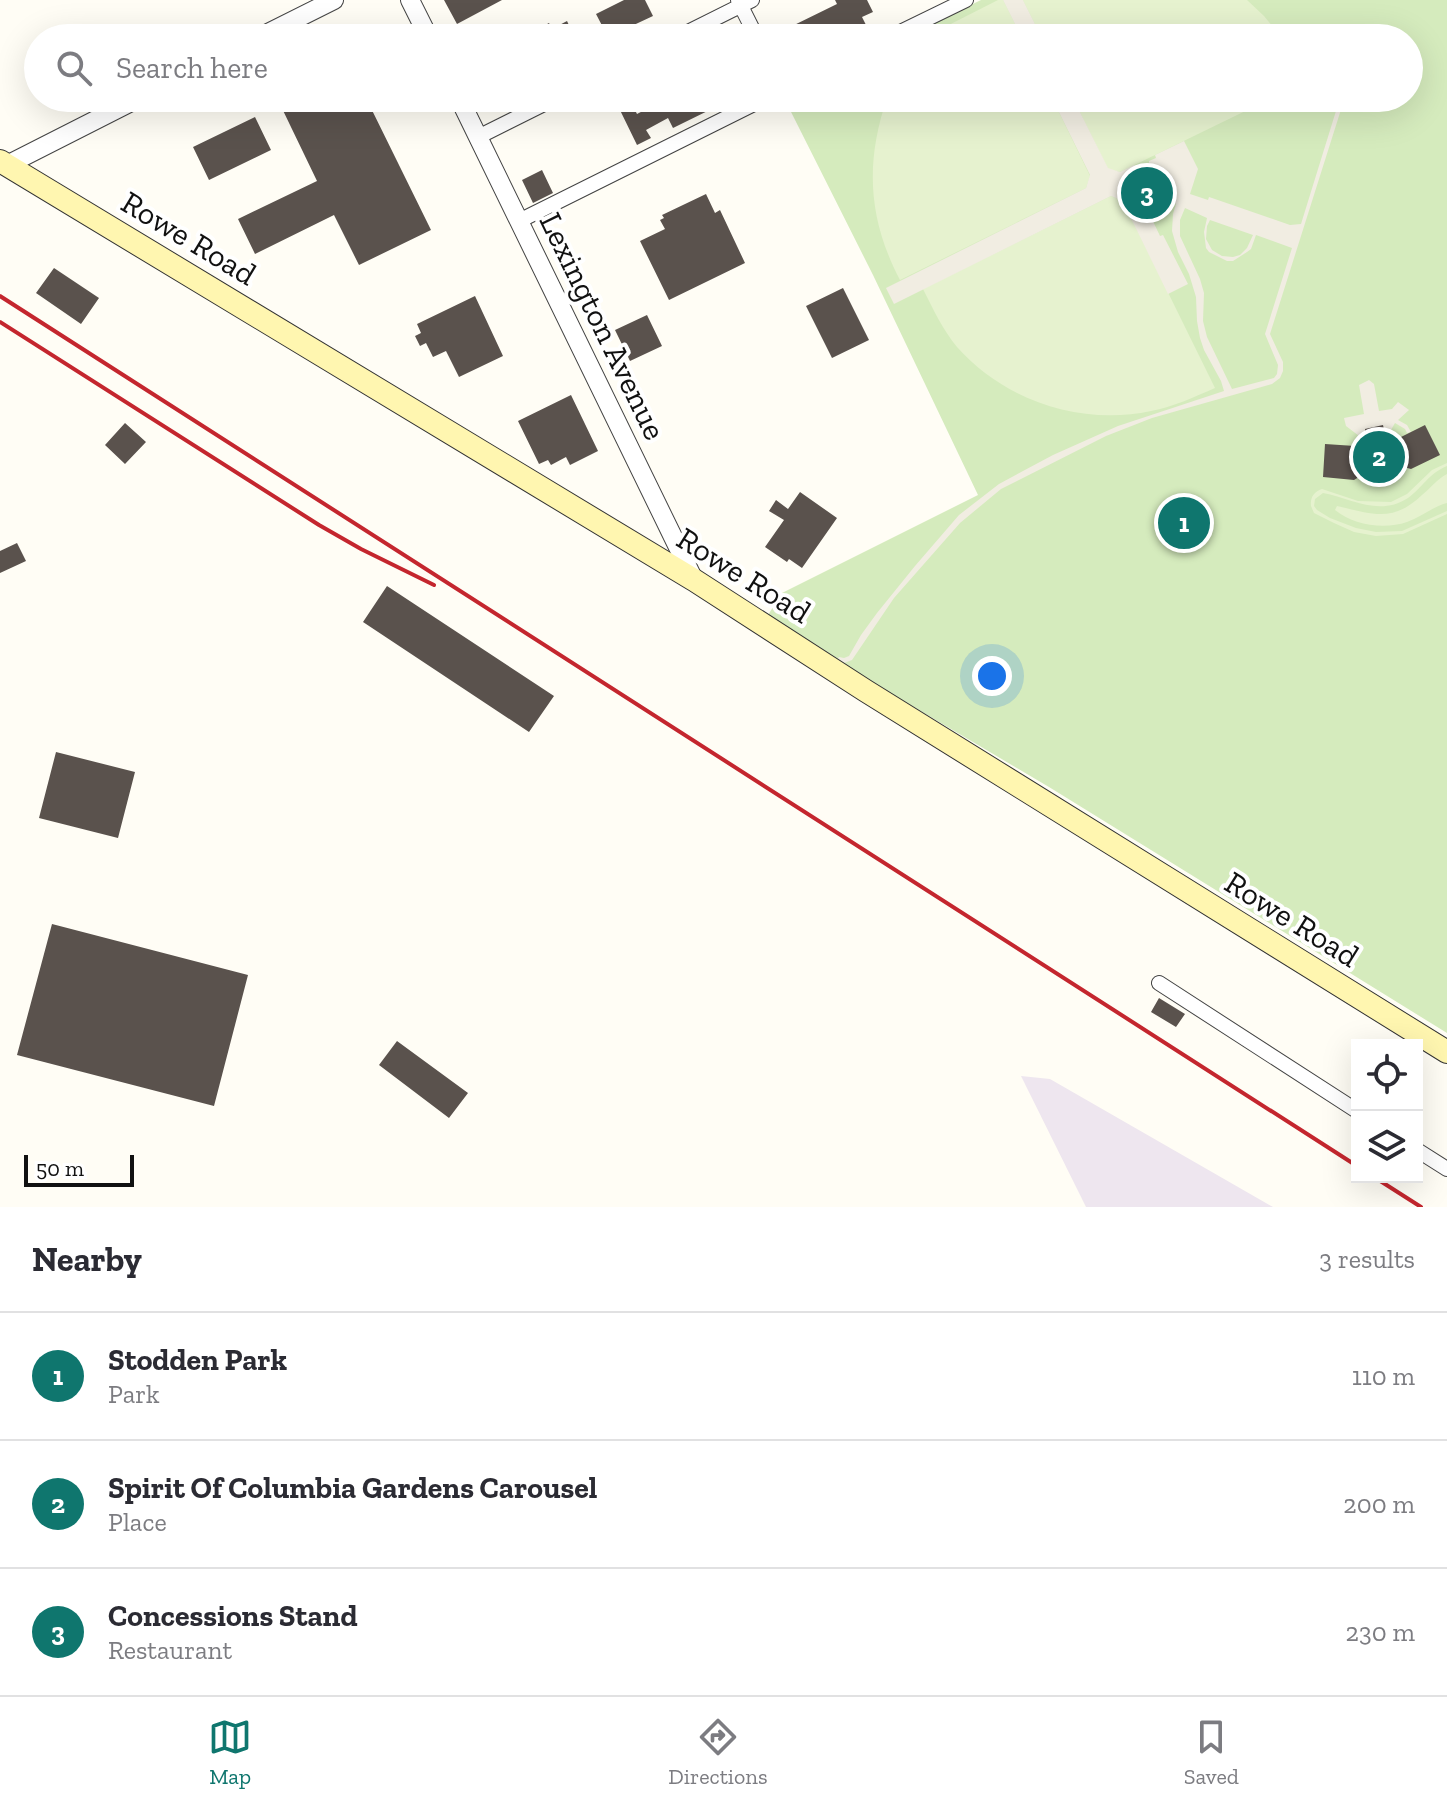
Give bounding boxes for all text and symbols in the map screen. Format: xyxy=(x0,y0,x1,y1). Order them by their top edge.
search box xyxy=(24,24,1423,112)
icon: search xyxy=(52,46,96,90)
text: Search here xyxy=(116,50,268,86)
pin: 3 xyxy=(1121,163,1173,223)
street label: Rowe Road xyxy=(115,183,264,293)
street label: Lexington Avenue xyxy=(532,206,674,446)
pin: 2 xyxy=(1353,427,1405,487)
pin: 1 xyxy=(1158,493,1210,553)
street label: Rowe Road xyxy=(670,519,818,631)
your location xyxy=(972,656,1012,696)
street label: Rowe Road xyxy=(1218,863,1366,975)
map controls xyxy=(1351,1039,1423,1183)
button: locate xyxy=(1351,1039,1423,1111)
button: layers xyxy=(1351,1111,1423,1183)
scale bar xyxy=(24,1151,134,1187)
text: 50 m xyxy=(36,1155,84,1182)
text: Nearby xyxy=(32,1239,142,1280)
text: 3 results xyxy=(1319,1243,1415,1275)
text: Stodden Park xyxy=(108,1342,287,1378)
text: 1 xyxy=(53,1360,63,1392)
text: 110 m xyxy=(1352,1360,1415,1392)
text: Park xyxy=(108,1378,160,1410)
text: Spirit Of Columbia Gardens Carousel xyxy=(108,1470,597,1506)
text: 2 xyxy=(51,1488,65,1520)
text: 200 m xyxy=(1343,1488,1415,1520)
text: Place xyxy=(108,1506,167,1538)
text: Concessions Stand xyxy=(108,1598,358,1634)
text: 3 xyxy=(51,1616,65,1648)
text: 230 m xyxy=(1346,1616,1415,1648)
text: Restaurant xyxy=(108,1634,232,1666)
tab: Map xyxy=(208,1715,252,1790)
tab: Directions xyxy=(668,1715,768,1790)
tab: Saved xyxy=(1184,1715,1239,1790)

